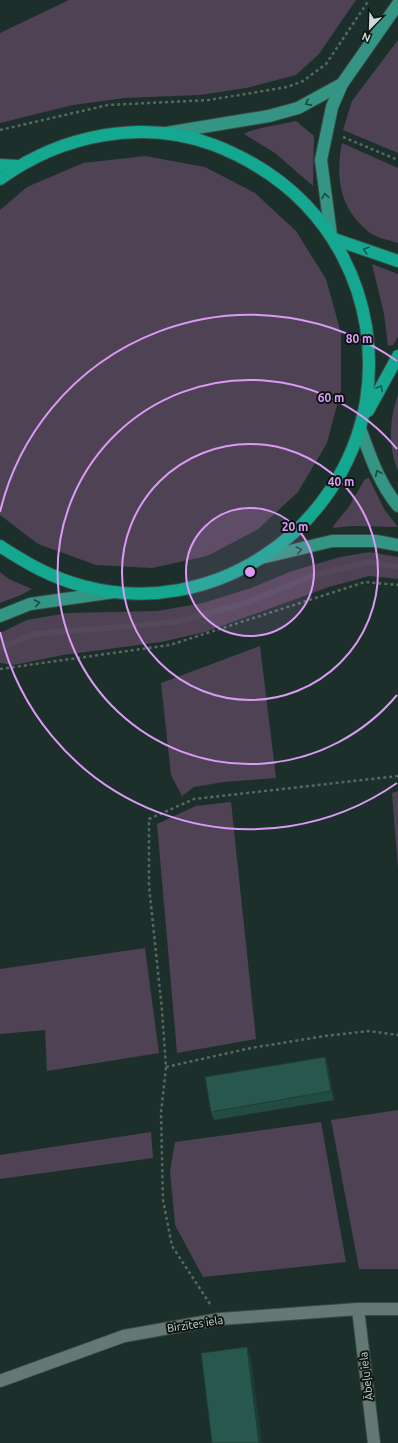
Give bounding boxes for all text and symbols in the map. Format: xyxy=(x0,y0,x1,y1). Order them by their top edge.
north arrow xyxy=(350,8,390,48)
text: N xyxy=(360,30,372,44)
one-way arrow xyxy=(305,98,312,106)
one-way arrow xyxy=(321,193,330,199)
one-way arrow xyxy=(363,246,370,254)
text: 80 m xyxy=(346,332,372,345)
one-way arrow xyxy=(375,385,383,392)
text: 60 m xyxy=(318,391,344,404)
one-way arrow xyxy=(374,470,382,477)
text: 40 m xyxy=(328,475,354,488)
text: 20 m xyxy=(282,520,308,533)
one-way arrow xyxy=(296,546,302,554)
centre of rings xyxy=(243,565,257,579)
one-way arrow xyxy=(34,599,40,608)
street label: Birzītes iela xyxy=(166,1314,224,1334)
street label: Ābeļu iela xyxy=(357,1351,375,1401)

